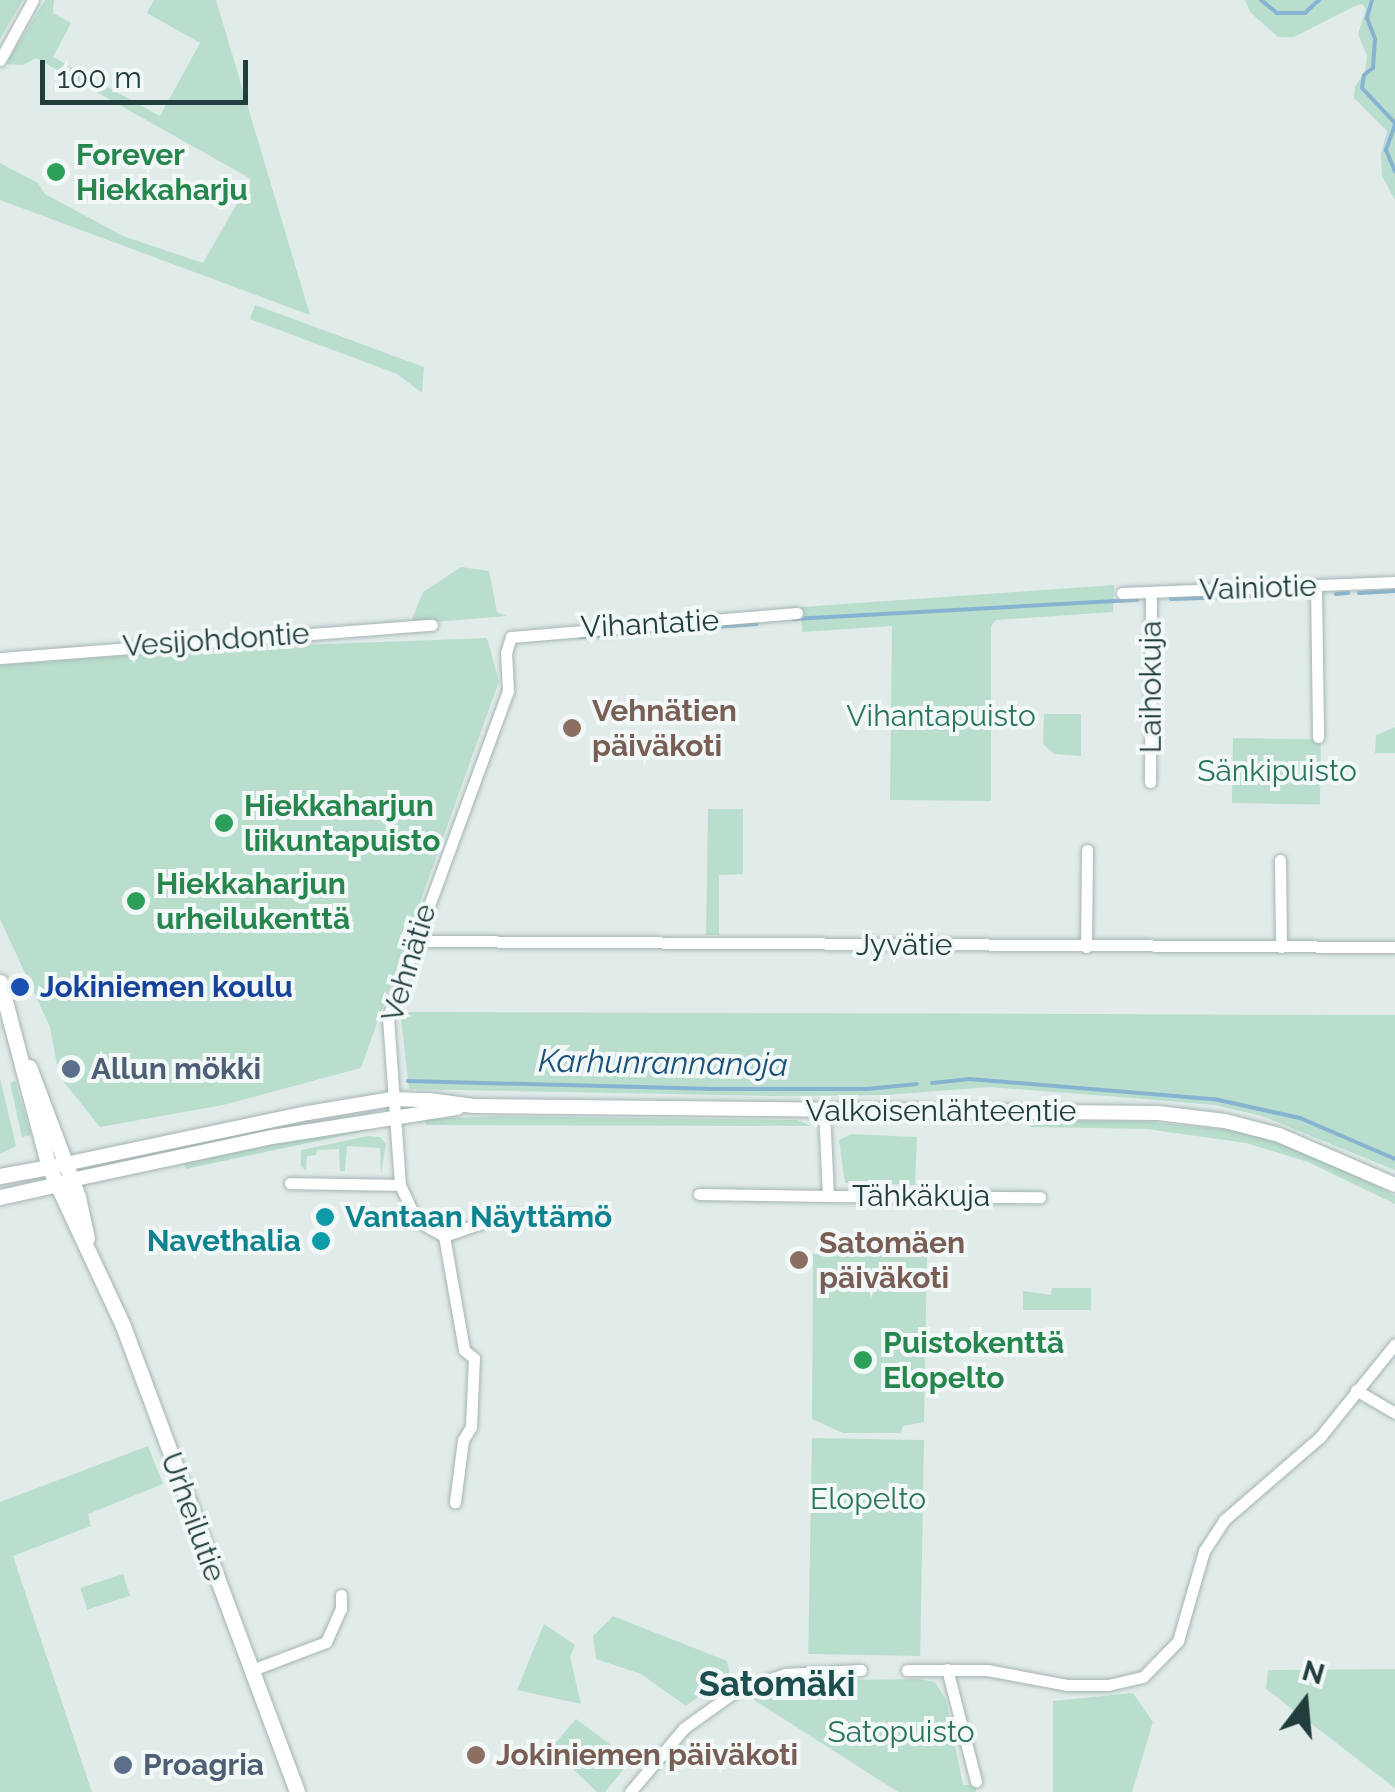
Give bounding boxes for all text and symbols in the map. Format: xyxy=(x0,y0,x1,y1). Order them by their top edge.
scale bar xyxy=(45,40,252,102)
text: 100 m xyxy=(57,60,142,95)
place label: Forever Hiekkaharju xyxy=(76,137,248,208)
marker: Forever Hiekkaharju xyxy=(45,161,67,183)
street label: Vainiotie xyxy=(1199,568,1317,608)
street label: Vihantatie xyxy=(580,602,720,646)
street label: Vesijohdontie xyxy=(121,616,311,664)
street label: Laihokuja xyxy=(1133,621,1169,753)
place label: Vehnätien päiväkoti xyxy=(592,693,737,764)
park label: Vihantapuisto xyxy=(846,698,1036,734)
marker: Vehnätien päiväkoti xyxy=(561,717,583,739)
park label: Sänkipuisto xyxy=(1197,753,1357,789)
place label: Hiekkaharjun liikuntapuisto xyxy=(244,788,440,858)
marker: Hiekkaharjun liikuntapuisto xyxy=(213,812,235,834)
place label: Hiekkaharjun urheilukenttä xyxy=(156,866,350,936)
marker: Hiekkaharjun urheilukenttä xyxy=(125,890,147,912)
street label: Vehnätie xyxy=(374,900,444,1026)
street label: Jyvätie xyxy=(856,927,952,963)
place label: Jokiniemen koulu xyxy=(40,969,293,1005)
marker: Jokiniemen koulu xyxy=(9,976,31,998)
water label: Karhunrannanoja xyxy=(538,1042,788,1084)
place label: Allun mökki xyxy=(91,1051,261,1087)
marker: Allun mökki xyxy=(60,1058,82,1080)
street label: Valkoisenlähteentie xyxy=(806,1093,1076,1129)
street label: Tähkäkuja xyxy=(852,1178,990,1214)
place label: Vantaan Näyttämö xyxy=(345,1199,612,1235)
marker: Vantaan Näyttämö xyxy=(314,1206,336,1228)
place label: Navethalia xyxy=(147,1223,301,1259)
place label: Satomäen päiväkoti xyxy=(819,1225,965,1296)
marker: Navethalia xyxy=(310,1230,332,1252)
marker: Satomäen päiväkoti xyxy=(788,1249,810,1271)
place label: Puistokenttä Elopelto xyxy=(883,1325,1064,1396)
marker: Puistokenttä Elopelto xyxy=(852,1349,874,1371)
street label: Urheilutie xyxy=(153,1447,233,1587)
park label: Elopelto xyxy=(810,1481,926,1517)
north arrow xyxy=(1255,1652,1355,1752)
text: N xyxy=(1299,1654,1328,1691)
district label: Satomäki xyxy=(699,1663,855,1705)
park label: Satopuisto xyxy=(827,1714,975,1750)
place label: Jokiniemen päiväkoti xyxy=(496,1737,798,1773)
marker: Jokiniemen päiväkoti xyxy=(465,1744,487,1766)
place label: Proagria xyxy=(143,1747,264,1783)
marker: Proagria xyxy=(112,1754,134,1776)

